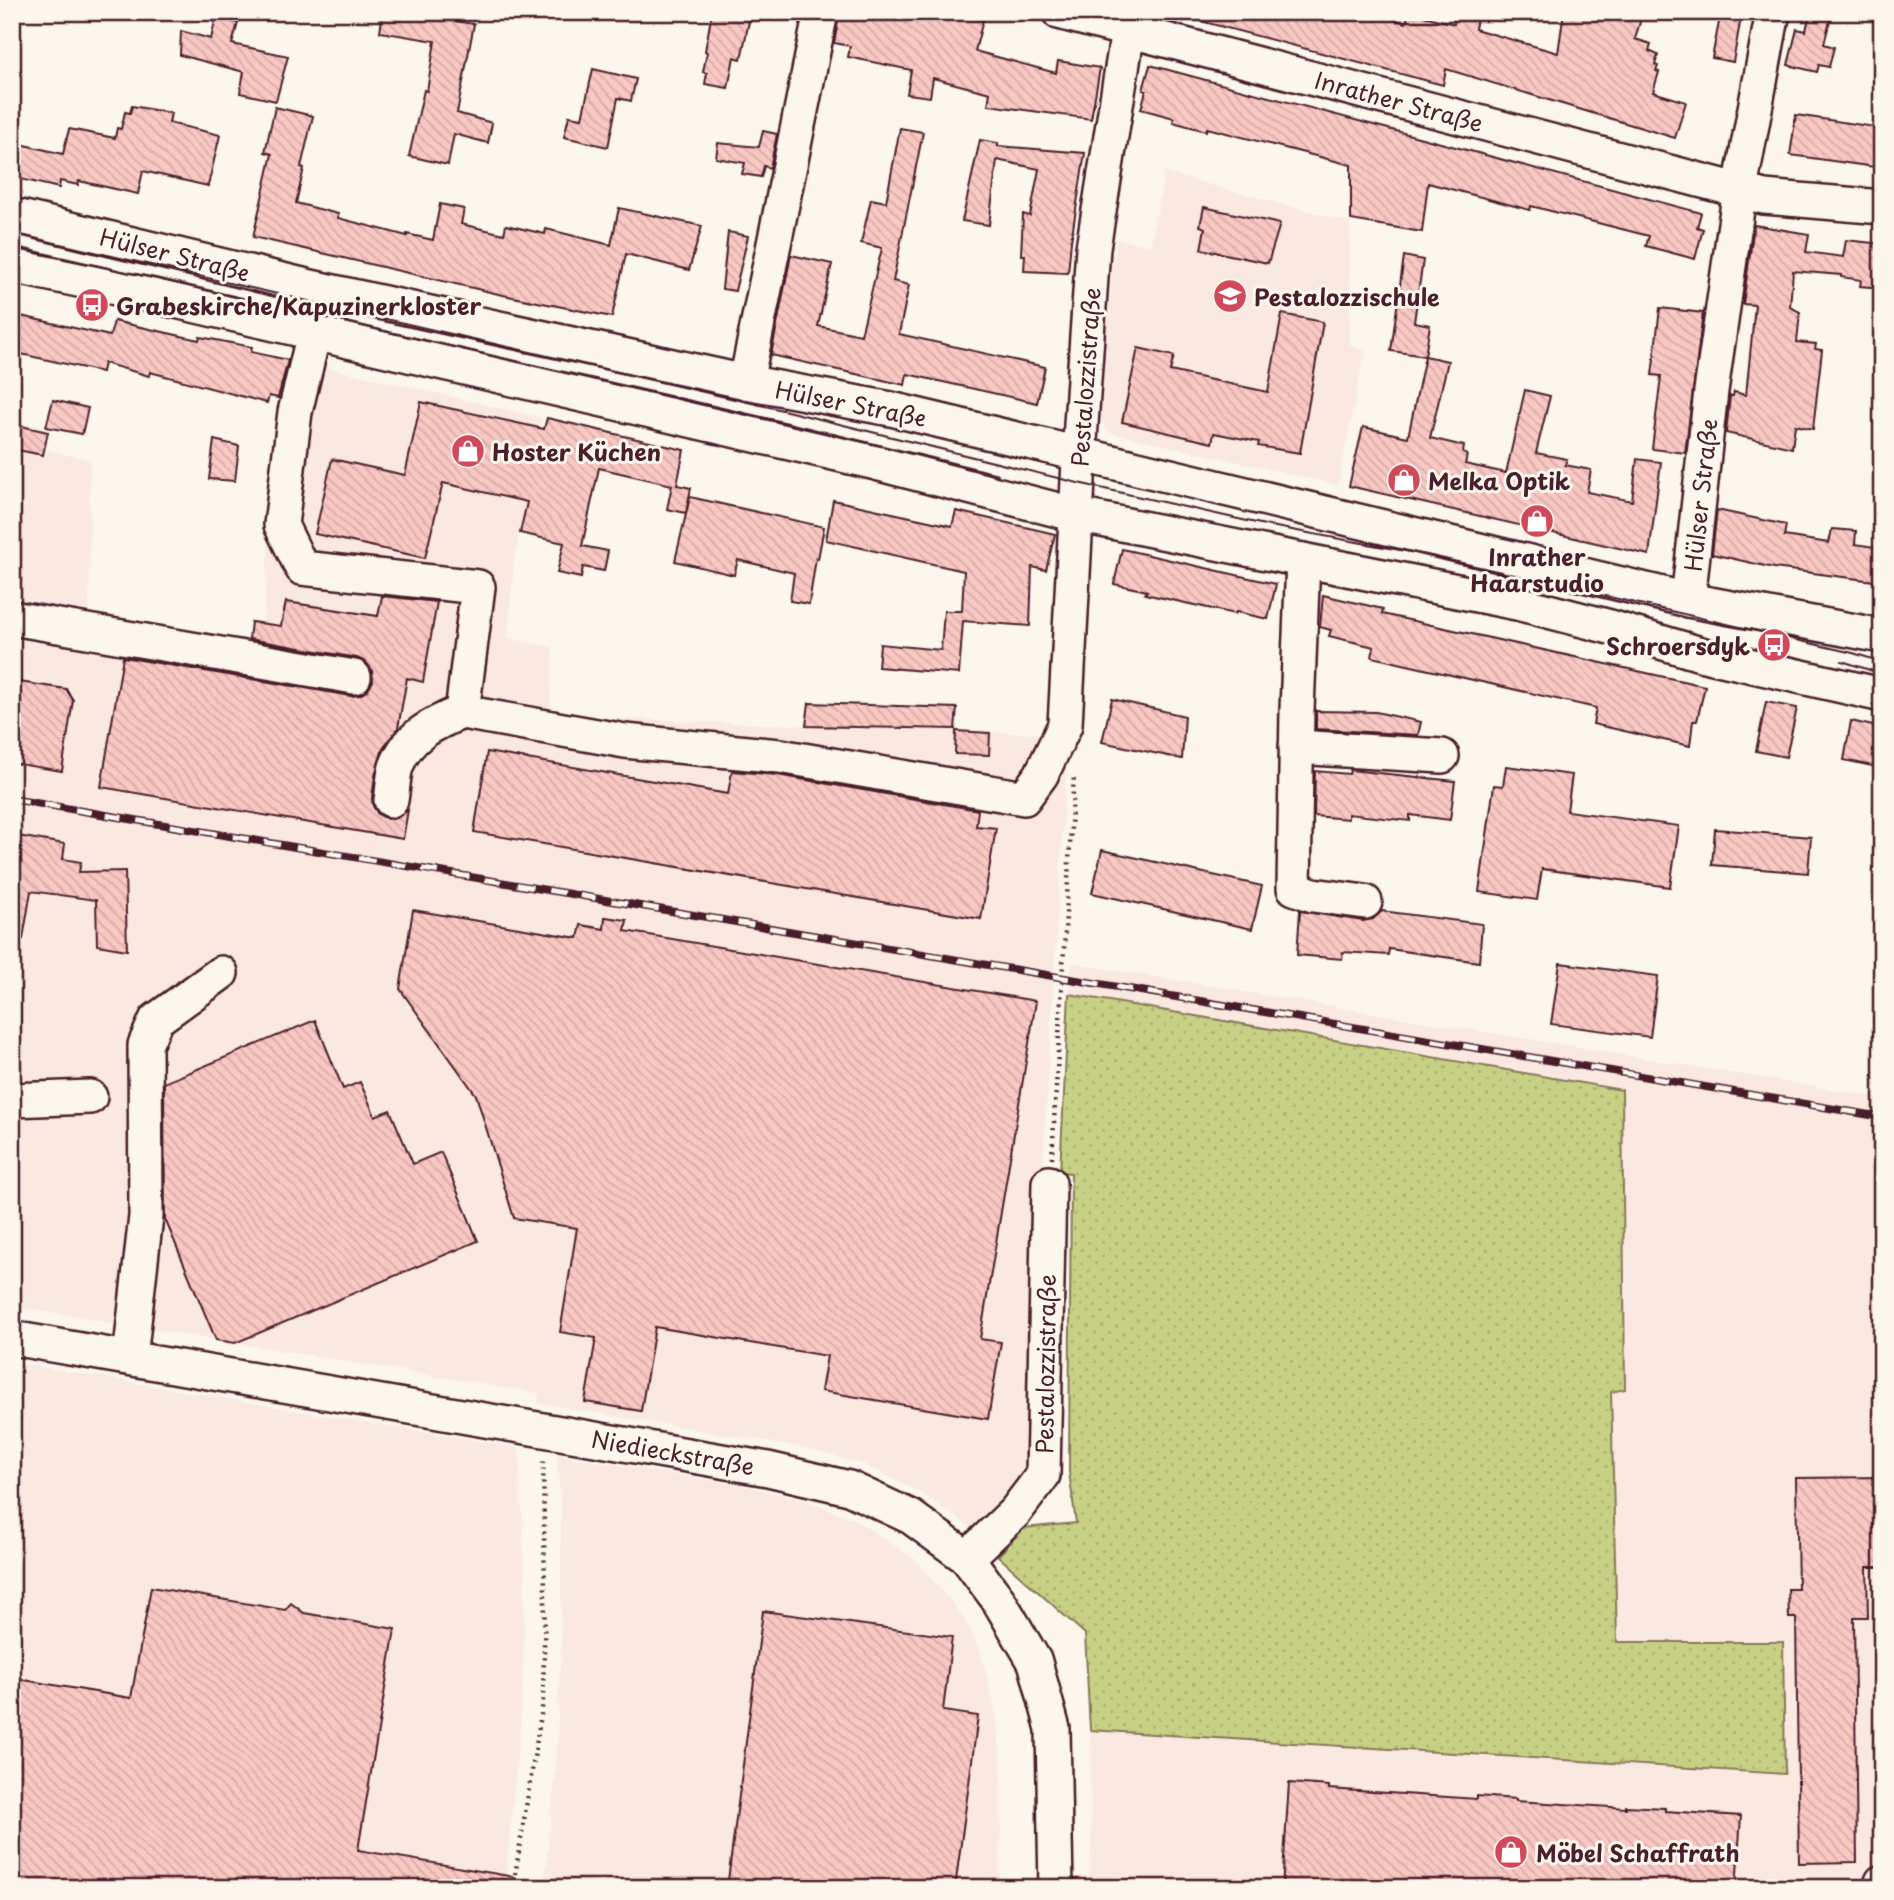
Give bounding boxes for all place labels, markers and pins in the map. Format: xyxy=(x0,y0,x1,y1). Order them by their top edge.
school or university icon: Pestalozzischule xyxy=(1211,277,1249,315)
place label: Pestalozzischule xyxy=(1254,279,1440,314)
bus stop icon: Grabeskirche/Kapuzinerkloster xyxy=(73,286,111,324)
place label: Grabeskirche/Kapuzinerkloster xyxy=(116,288,481,323)
shop icon: Hoster Küchen xyxy=(449,432,487,470)
place label: Hoster Küchen xyxy=(492,434,661,469)
shop icon: Melka Optik xyxy=(1385,461,1423,499)
place label: Melka Optik xyxy=(1428,463,1571,498)
shop icon: Inrather Haarstudio xyxy=(1518,502,1556,540)
place label: Inrather Haarstudio xyxy=(1470,539,1604,600)
bus stop icon: Schroersdyk xyxy=(1755,626,1793,664)
place label: Schroersdyk xyxy=(1606,628,1750,663)
shop icon: Möbel Schaffrath xyxy=(1492,1833,1530,1871)
place label: Möbel Schaffrath xyxy=(1536,1835,1740,1870)

